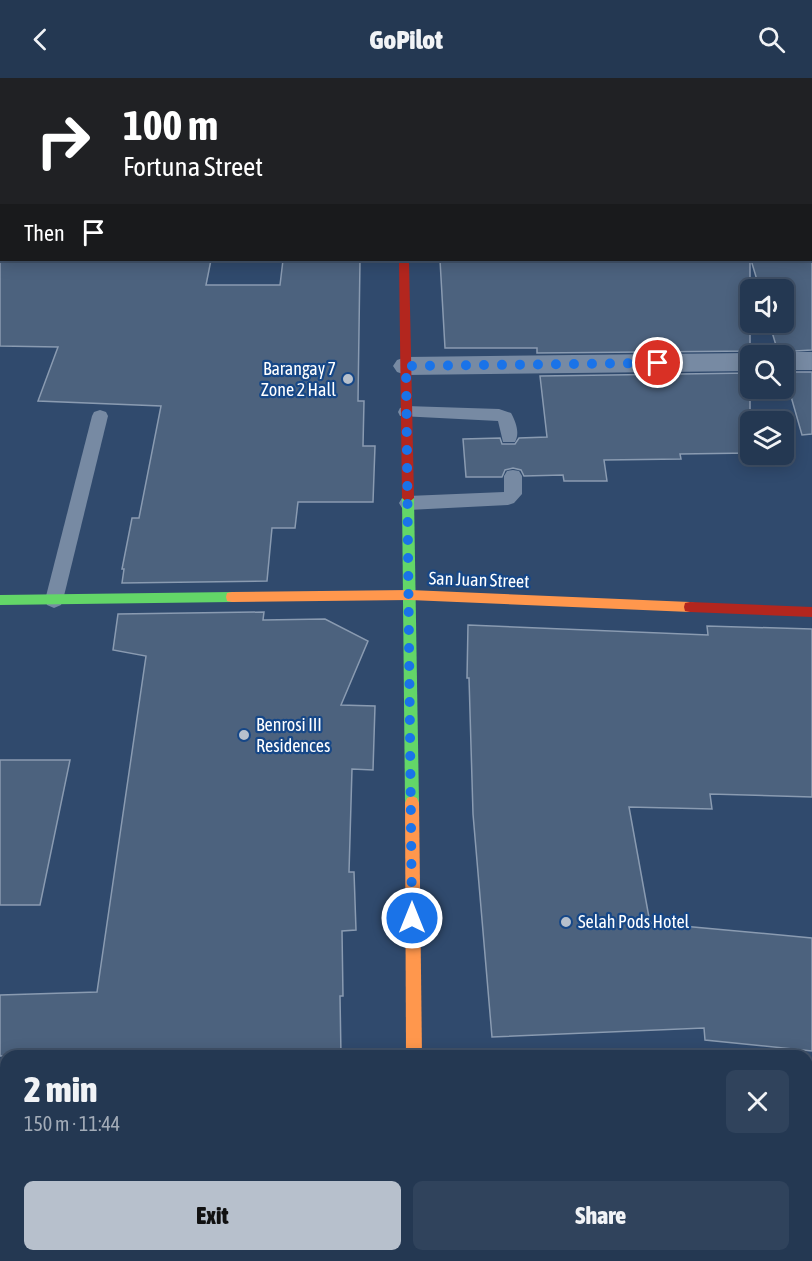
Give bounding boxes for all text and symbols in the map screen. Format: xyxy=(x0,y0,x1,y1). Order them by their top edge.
icon: back xyxy=(24,23,57,56)
icon: search xyxy=(755,23,788,56)
text: GoPilot xyxy=(369,24,443,55)
text: 100 m xyxy=(123,101,218,149)
icon: right xyxy=(24,102,102,180)
text: Fortuna Street xyxy=(123,151,263,182)
icon: arrive xyxy=(77,216,110,249)
text: Then xyxy=(24,220,65,246)
map controls xyxy=(740,279,794,465)
button: sound xyxy=(740,279,794,333)
pin xyxy=(632,337,683,388)
button: search xyxy=(740,345,794,399)
icon: arrive xyxy=(641,346,674,379)
place label: Barangay 7 Zone 2 Hall xyxy=(261,358,336,400)
marker: Barangay 7 Zone 2 Hall xyxy=(341,372,355,386)
button: layers xyxy=(740,411,794,465)
street label: San Juan Street xyxy=(428,567,530,592)
place label: Benrosi III Residences xyxy=(256,714,330,756)
marker: Benrosi III Residences xyxy=(237,728,251,742)
position arrow xyxy=(380,886,444,950)
place label: Selah Pods Hotel xyxy=(578,911,690,932)
marker: Selah Pods Hotel xyxy=(559,915,573,929)
text: 2 min xyxy=(24,1068,98,1110)
button: close xyxy=(726,1070,789,1133)
text: 150 m · 11:44 xyxy=(24,1112,120,1135)
button: Exit xyxy=(24,1181,401,1250)
button: Share xyxy=(413,1181,789,1250)

